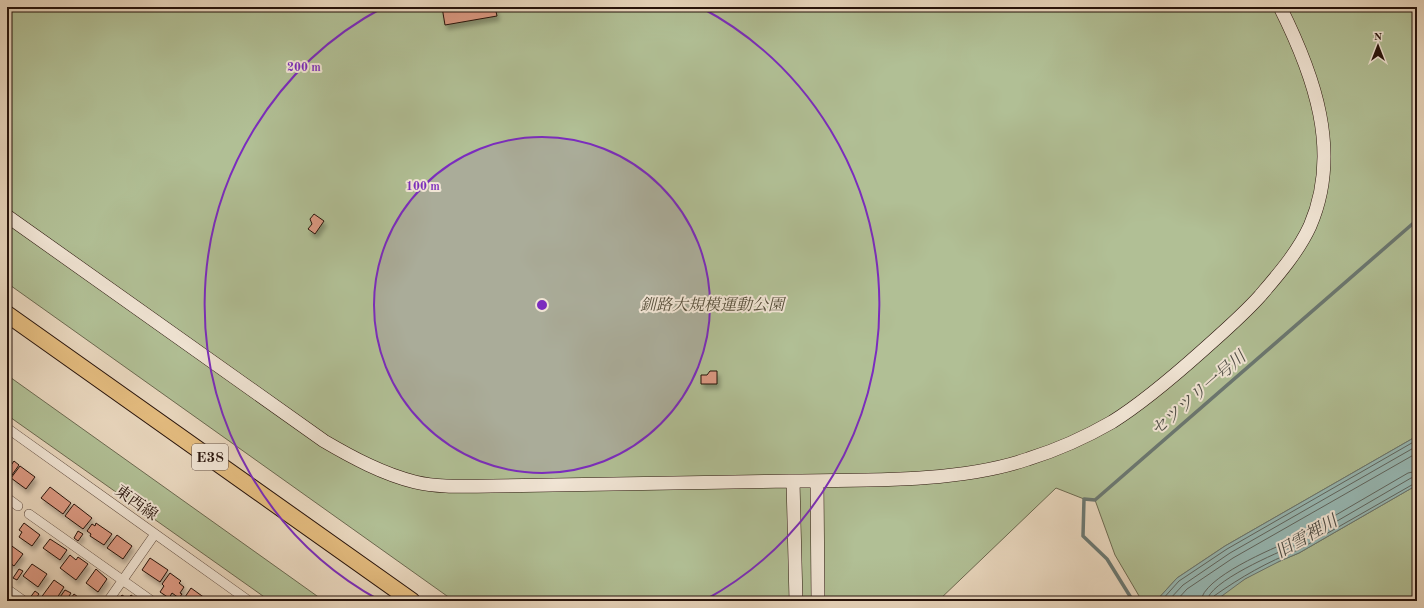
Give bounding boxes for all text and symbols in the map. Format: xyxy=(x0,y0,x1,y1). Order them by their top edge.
north arrow xyxy=(1358,26,1398,66)
text: N xyxy=(1374,32,1383,43)
text: 200 m xyxy=(287,62,321,74)
text: 100 m xyxy=(406,181,440,193)
park label: 釧路大規模運動公園 xyxy=(640,296,787,314)
centre of rings xyxy=(535,298,549,312)
water label: セツツリ一号川 xyxy=(1148,347,1251,440)
road number: E38 xyxy=(192,444,228,470)
street label: 東西線 xyxy=(112,481,161,524)
water label: 旧雪裡川 xyxy=(1272,510,1342,562)

